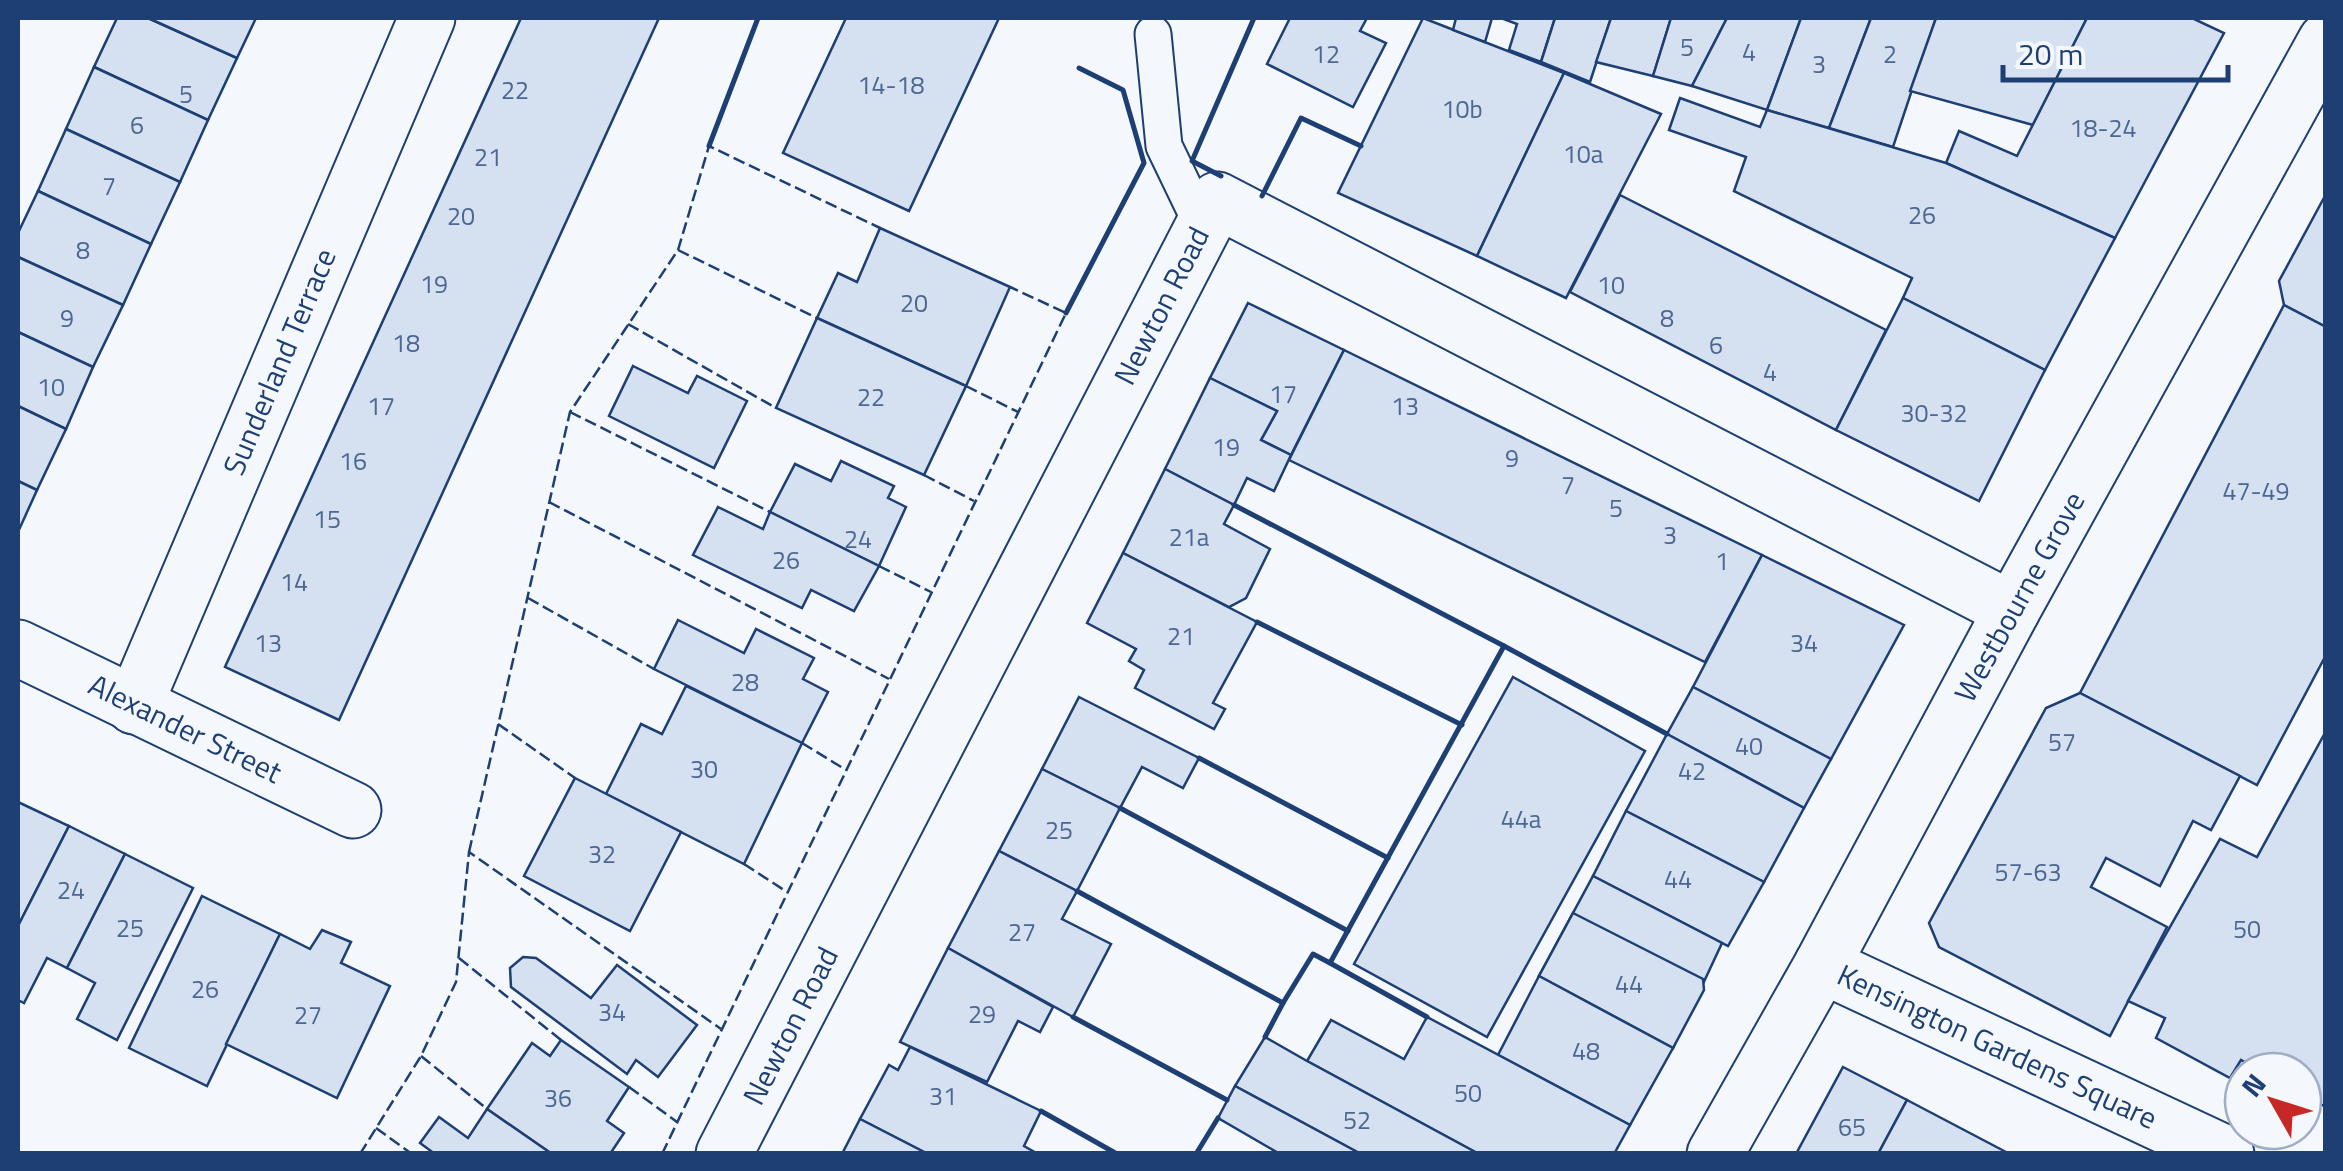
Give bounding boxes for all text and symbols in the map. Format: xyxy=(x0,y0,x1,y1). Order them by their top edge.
scale bar xyxy=(2003,20,2228,82)
house number: 5 xyxy=(1680,28,1694,66)
text: 20 m xyxy=(2018,31,2083,77)
house number: 4 xyxy=(1742,33,1756,71)
house number: 12 xyxy=(1312,35,1340,73)
house number: 2 xyxy=(1883,35,1897,73)
house number: 3 xyxy=(1812,45,1826,83)
house number: 14-18 xyxy=(858,66,924,104)
house number: 22 xyxy=(501,71,529,109)
house number: 5 xyxy=(179,75,193,113)
house number: 10b xyxy=(1441,90,1483,128)
house number: 6 xyxy=(130,106,144,144)
house number: 18-24 xyxy=(2070,109,2136,147)
house number: 10a xyxy=(1563,135,1604,173)
house number: 21 xyxy=(474,138,502,176)
house number: 7 xyxy=(102,167,116,205)
house number: 26 xyxy=(1908,196,1936,234)
house number: 20 xyxy=(447,197,475,235)
street label: Newton Road xyxy=(1102,218,1221,393)
house number: 8 xyxy=(76,231,90,269)
street label: Sunderland Terrace xyxy=(211,241,348,482)
house number: 19 xyxy=(420,265,448,303)
house number: 10 xyxy=(1597,266,1625,304)
house number: 20 xyxy=(900,284,928,322)
house number: 9 xyxy=(60,299,74,337)
house number: 8 xyxy=(1660,299,1674,337)
house number: 18 xyxy=(392,324,420,362)
house number: 6 xyxy=(1709,326,1723,364)
house number: 4 xyxy=(1763,353,1777,391)
house number: 10 xyxy=(37,368,65,406)
house number: 17 xyxy=(1269,375,1297,413)
house number: 22 xyxy=(857,378,885,416)
house number: 17 xyxy=(367,387,395,425)
house number: 13 xyxy=(1391,387,1419,425)
house number: 30-32 xyxy=(1901,394,1967,432)
house number: 19 xyxy=(1212,428,1240,466)
house number: 9 xyxy=(1505,439,1519,477)
house number: 16 xyxy=(339,442,367,480)
house number: 7 xyxy=(1561,466,1575,504)
house number: 47-49 xyxy=(2223,472,2289,510)
street label: Westbourne Grove xyxy=(1942,483,2096,710)
house number: 5 xyxy=(1609,489,1623,527)
house number: 15 xyxy=(313,500,341,538)
house number: 3 xyxy=(1663,516,1677,554)
house number: 21a xyxy=(1169,518,1210,556)
house number: 24 xyxy=(844,520,872,558)
house number: 26 xyxy=(772,541,800,579)
house number: 1 xyxy=(1715,542,1729,580)
house number: 14 xyxy=(280,563,308,601)
house number: 21 xyxy=(1167,617,1195,655)
house number: 13 xyxy=(254,624,282,662)
house number: 34 xyxy=(1790,624,1818,662)
street label: Alexander Street xyxy=(81,661,290,795)
house number: 28 xyxy=(731,663,759,701)
house number: 57 xyxy=(2048,723,2076,761)
house number: 40 xyxy=(1735,727,1763,765)
house number: 30 xyxy=(690,750,718,788)
house number: 42 xyxy=(1678,752,1706,790)
house number: 44a xyxy=(1501,800,1542,838)
house number: 25 xyxy=(1045,811,1073,849)
house number: 32 xyxy=(588,835,616,873)
house number: 57-63 xyxy=(1995,853,2061,891)
house number: 44 xyxy=(1664,860,1692,898)
house number: 24 xyxy=(57,871,85,909)
house number: 25 xyxy=(116,909,144,947)
house number: 50 xyxy=(2233,910,2261,948)
house number: 27 xyxy=(1008,913,1036,951)
street label: Newton Road xyxy=(731,938,850,1113)
street label: Kensington Gardens Square xyxy=(1830,952,2165,1141)
house number: 44 xyxy=(1615,965,1643,1003)
house number: 26 xyxy=(191,970,219,1008)
house number: 34 xyxy=(598,993,626,1031)
house number: 29 xyxy=(968,995,996,1033)
house number: 27 xyxy=(294,996,322,1034)
house number: 48 xyxy=(1572,1032,1600,1070)
north arrow xyxy=(2223,1051,2323,1151)
text: N xyxy=(2230,1064,2276,1106)
house number: 50 xyxy=(1454,1074,1482,1112)
house number: 31 xyxy=(929,1077,957,1115)
house number: 36 xyxy=(544,1079,572,1117)
house number: 52 xyxy=(1343,1101,1371,1139)
house number: 65 xyxy=(1838,1108,1866,1146)

